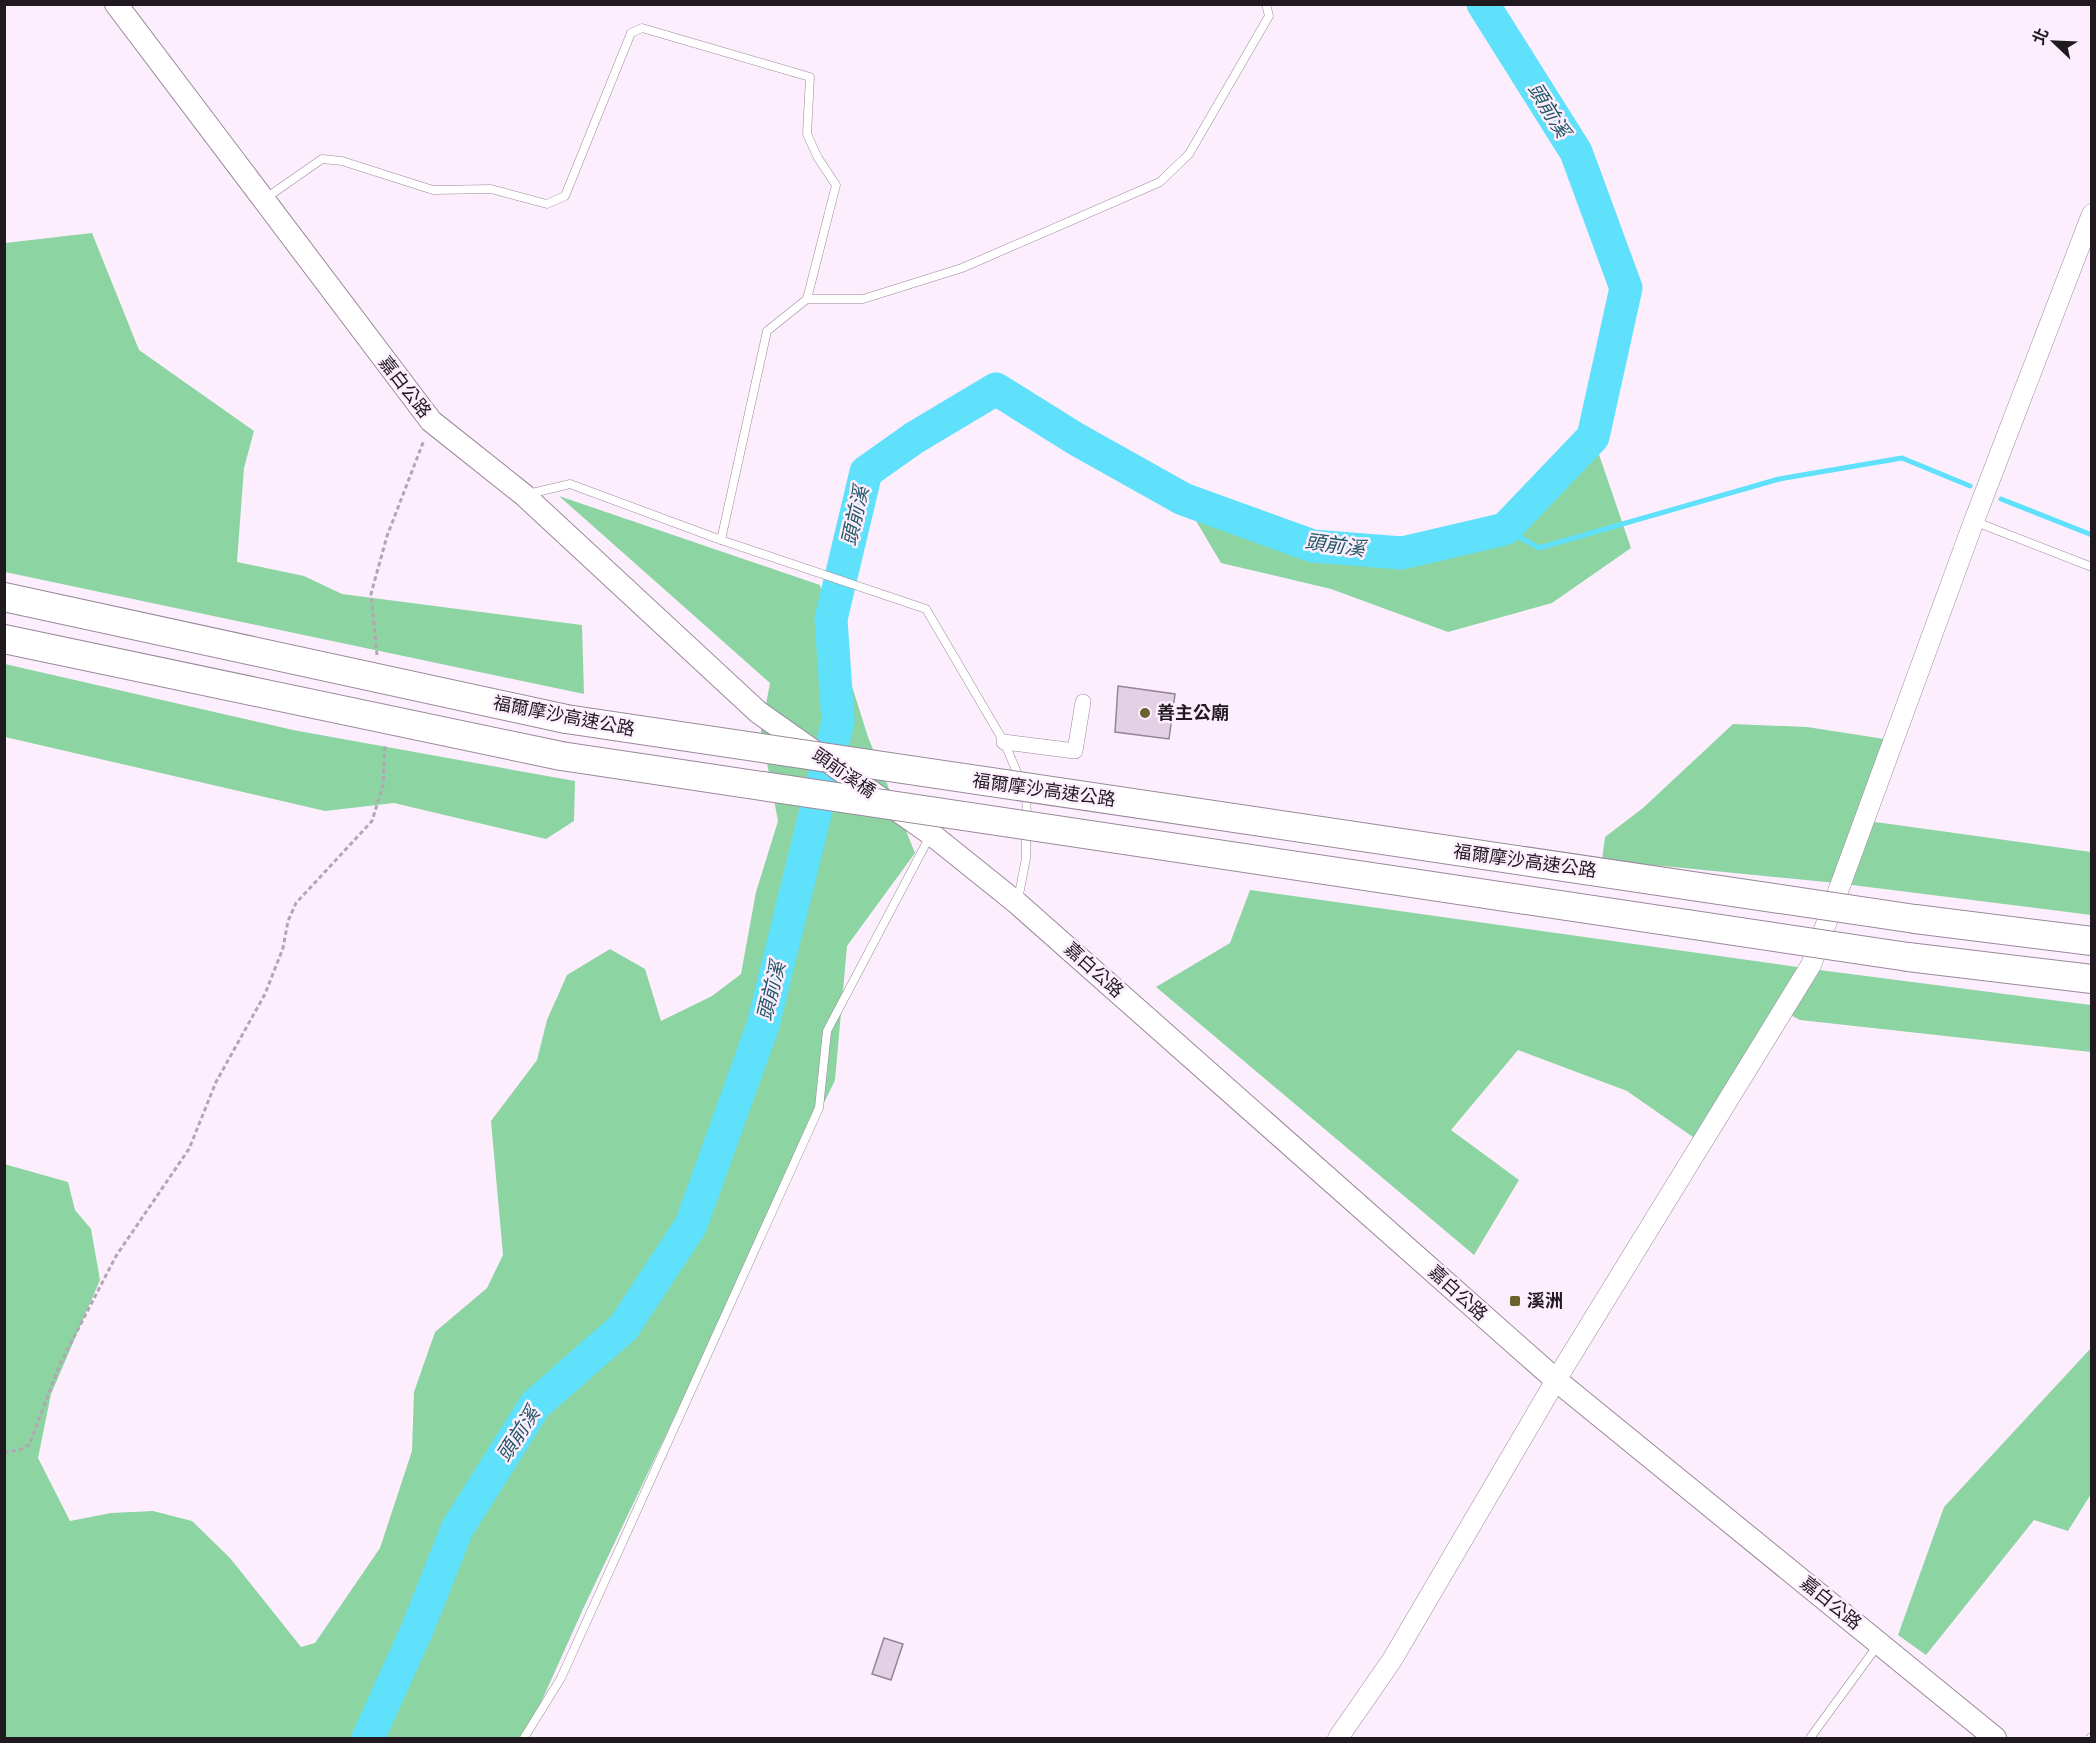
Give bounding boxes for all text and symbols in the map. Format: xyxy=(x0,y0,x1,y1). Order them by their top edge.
north arrow xyxy=(2024,12,2084,72)
text: 北 xyxy=(2029,25,2053,48)
water label: 頭前溪 xyxy=(1522,78,1577,145)
street label: 嘉白公路 xyxy=(374,352,436,422)
water label: 頭前溪 xyxy=(837,481,875,548)
water label: 頭前溪 xyxy=(1303,529,1369,562)
street label: 福爾摩沙高速公路 xyxy=(491,691,637,741)
place label: 善主公廟 xyxy=(1157,702,1229,724)
marker: 善主公廟 xyxy=(1138,706,1152,720)
street label: 頭前溪橋 xyxy=(808,743,880,803)
street label: 福爾摩沙高速公路 xyxy=(971,769,1117,811)
street label: 福爾摩沙高速公路 xyxy=(1452,840,1598,882)
street label: 嘉白公路 xyxy=(1060,938,1128,1002)
water label: 頭前溪 xyxy=(752,956,792,1023)
street label: 嘉白公路 xyxy=(1424,1261,1492,1325)
place label: 溪洲 xyxy=(1527,1290,1563,1312)
marker: 溪洲 xyxy=(1508,1294,1522,1308)
water label: 頭前溪 xyxy=(492,1400,547,1466)
street label: 嘉白公路 xyxy=(1796,1572,1866,1634)

